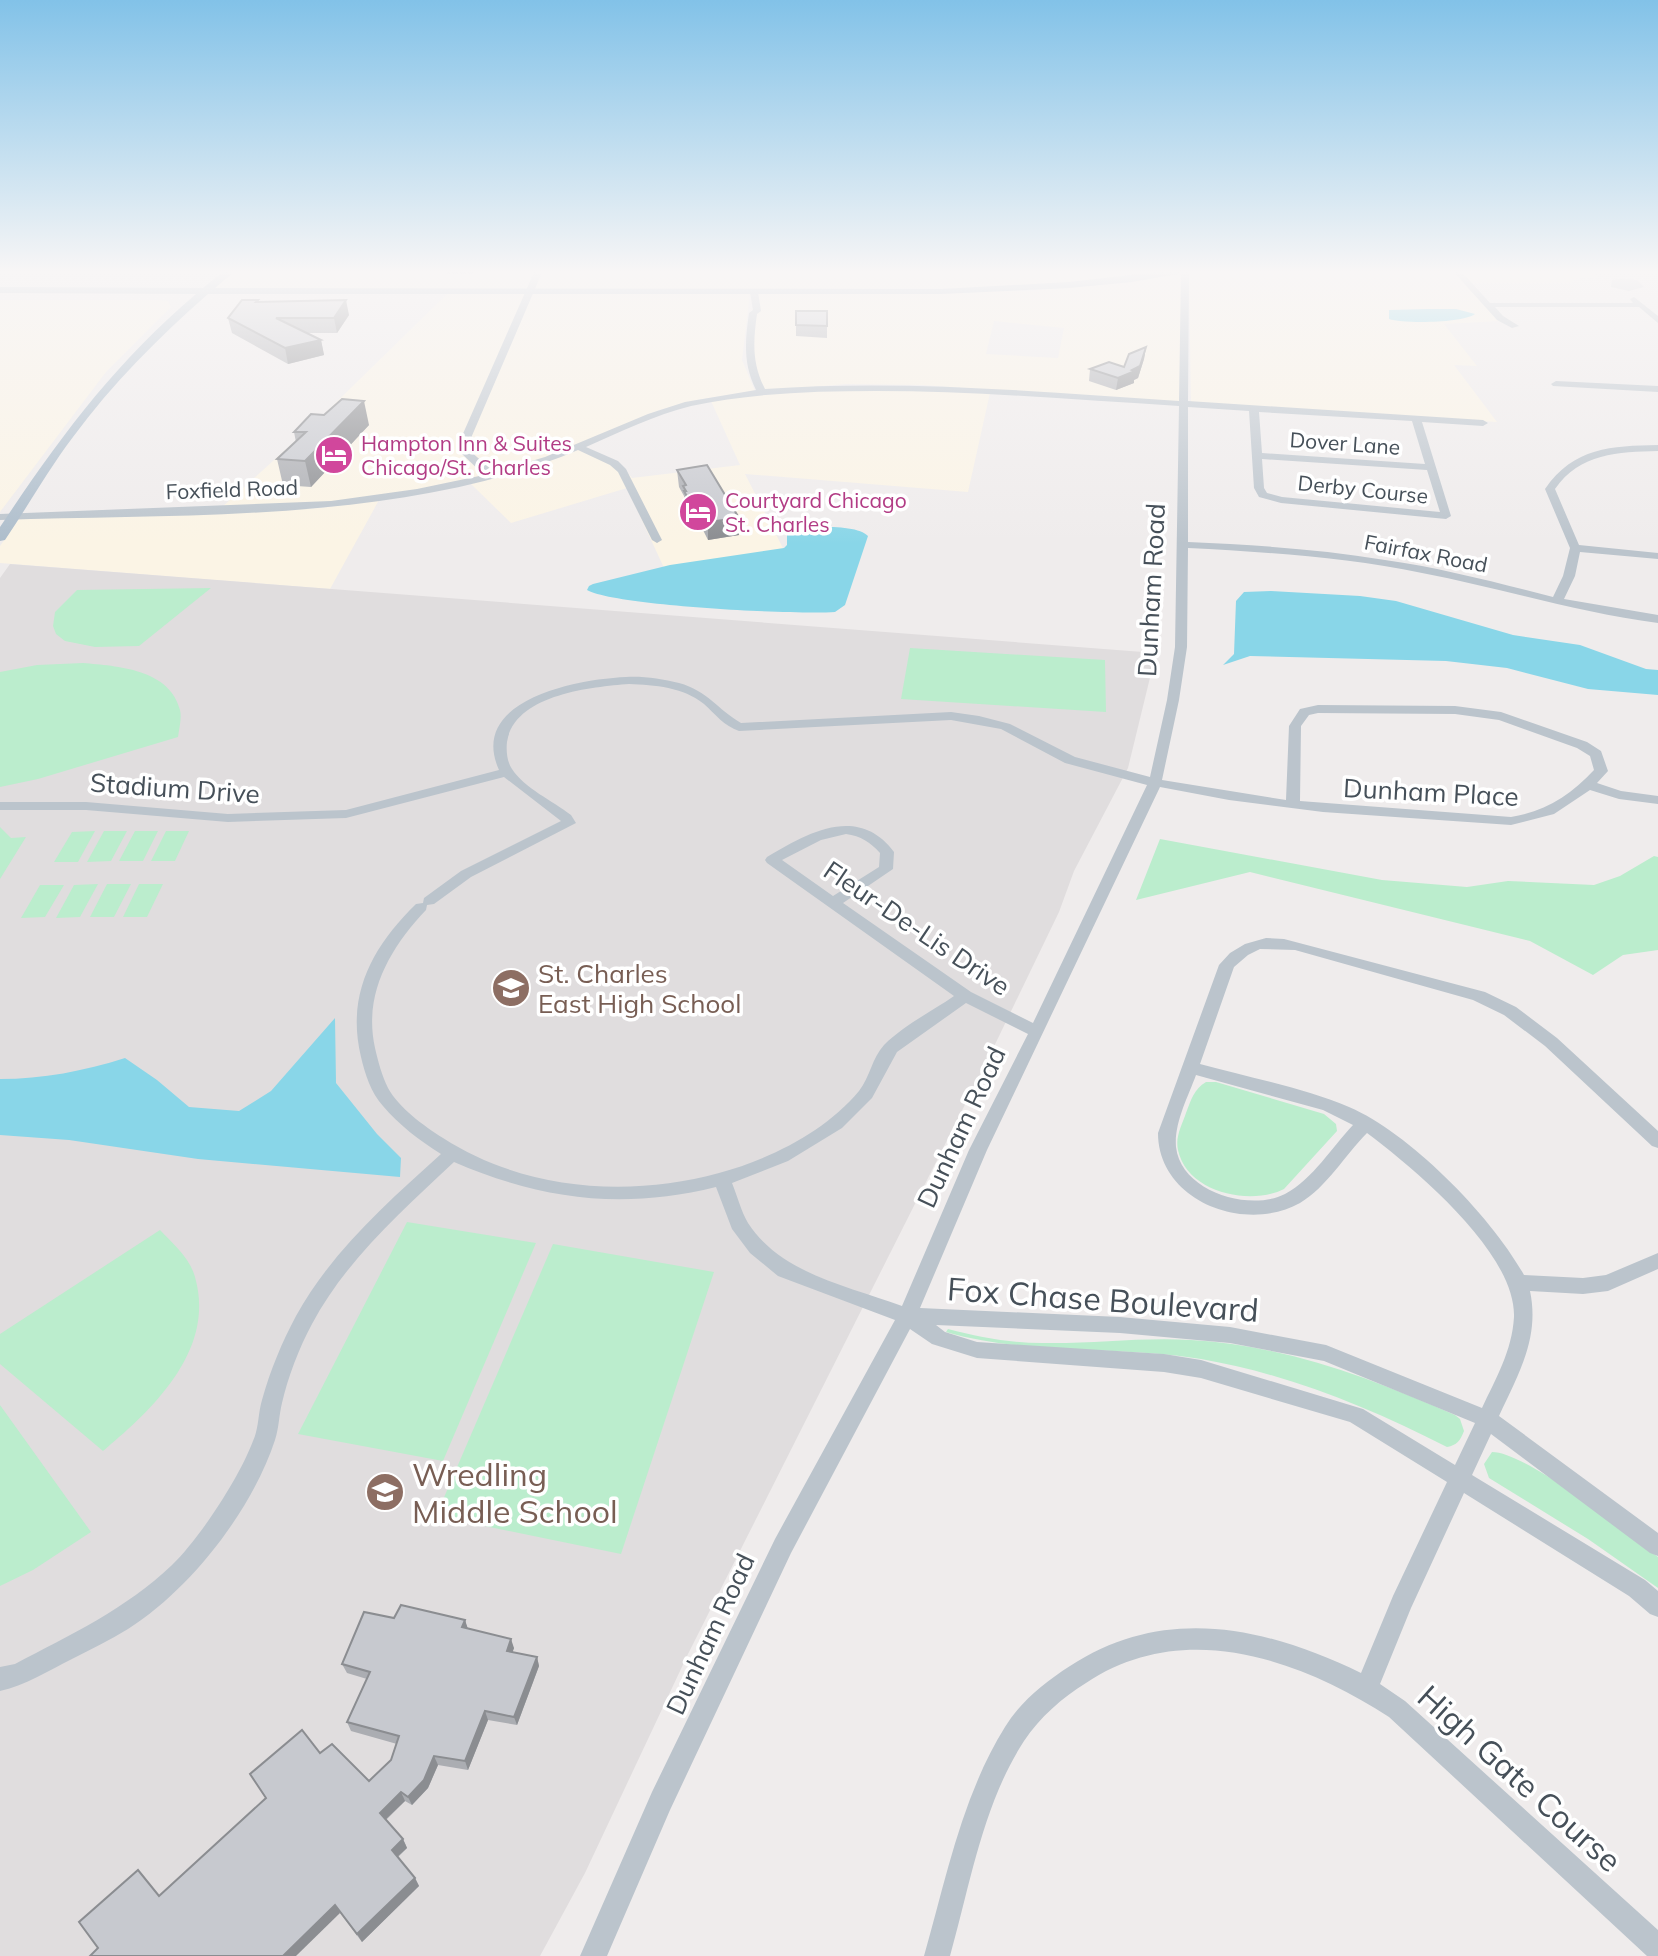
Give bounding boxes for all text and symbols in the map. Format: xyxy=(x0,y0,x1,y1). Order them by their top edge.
street label: Dover Lane xyxy=(1289,426,1401,460)
place label: Hampton Inn & Suites Chicago/St. Charles xyxy=(361,430,572,480)
hotel icon: Hampton Inn & Suites Chicago/St. Charles xyxy=(313,434,355,476)
street label: Derby Course xyxy=(1297,469,1429,509)
street label: Foxfield Road xyxy=(165,474,299,504)
place label: Courtyard Chicago St. Charles xyxy=(725,487,907,537)
hotel icon: Courtyard Chicago St. Charles xyxy=(677,491,719,533)
street label: Dunham Road xyxy=(1130,502,1172,678)
street label: Fairfax Road xyxy=(1362,528,1490,578)
street label: Stadium Drive xyxy=(89,766,261,810)
street label: Dunham Place xyxy=(1342,771,1520,813)
street label: Fleur-De-Lis Drive xyxy=(818,853,1016,1003)
place label: St. Charles East High School xyxy=(538,957,741,1020)
school or university icon: St. Charles East High School xyxy=(490,967,532,1009)
street label: Dunham Road xyxy=(909,1041,1013,1213)
street label: Fox Chase Boulevard xyxy=(946,1268,1260,1330)
place label: Wredling Middle School xyxy=(412,1454,618,1531)
school or university icon: Wredling Middle School xyxy=(364,1471,406,1513)
street label: Dunham Road xyxy=(658,1548,762,1720)
street label: High Gate Course xyxy=(1410,1676,1630,1880)

